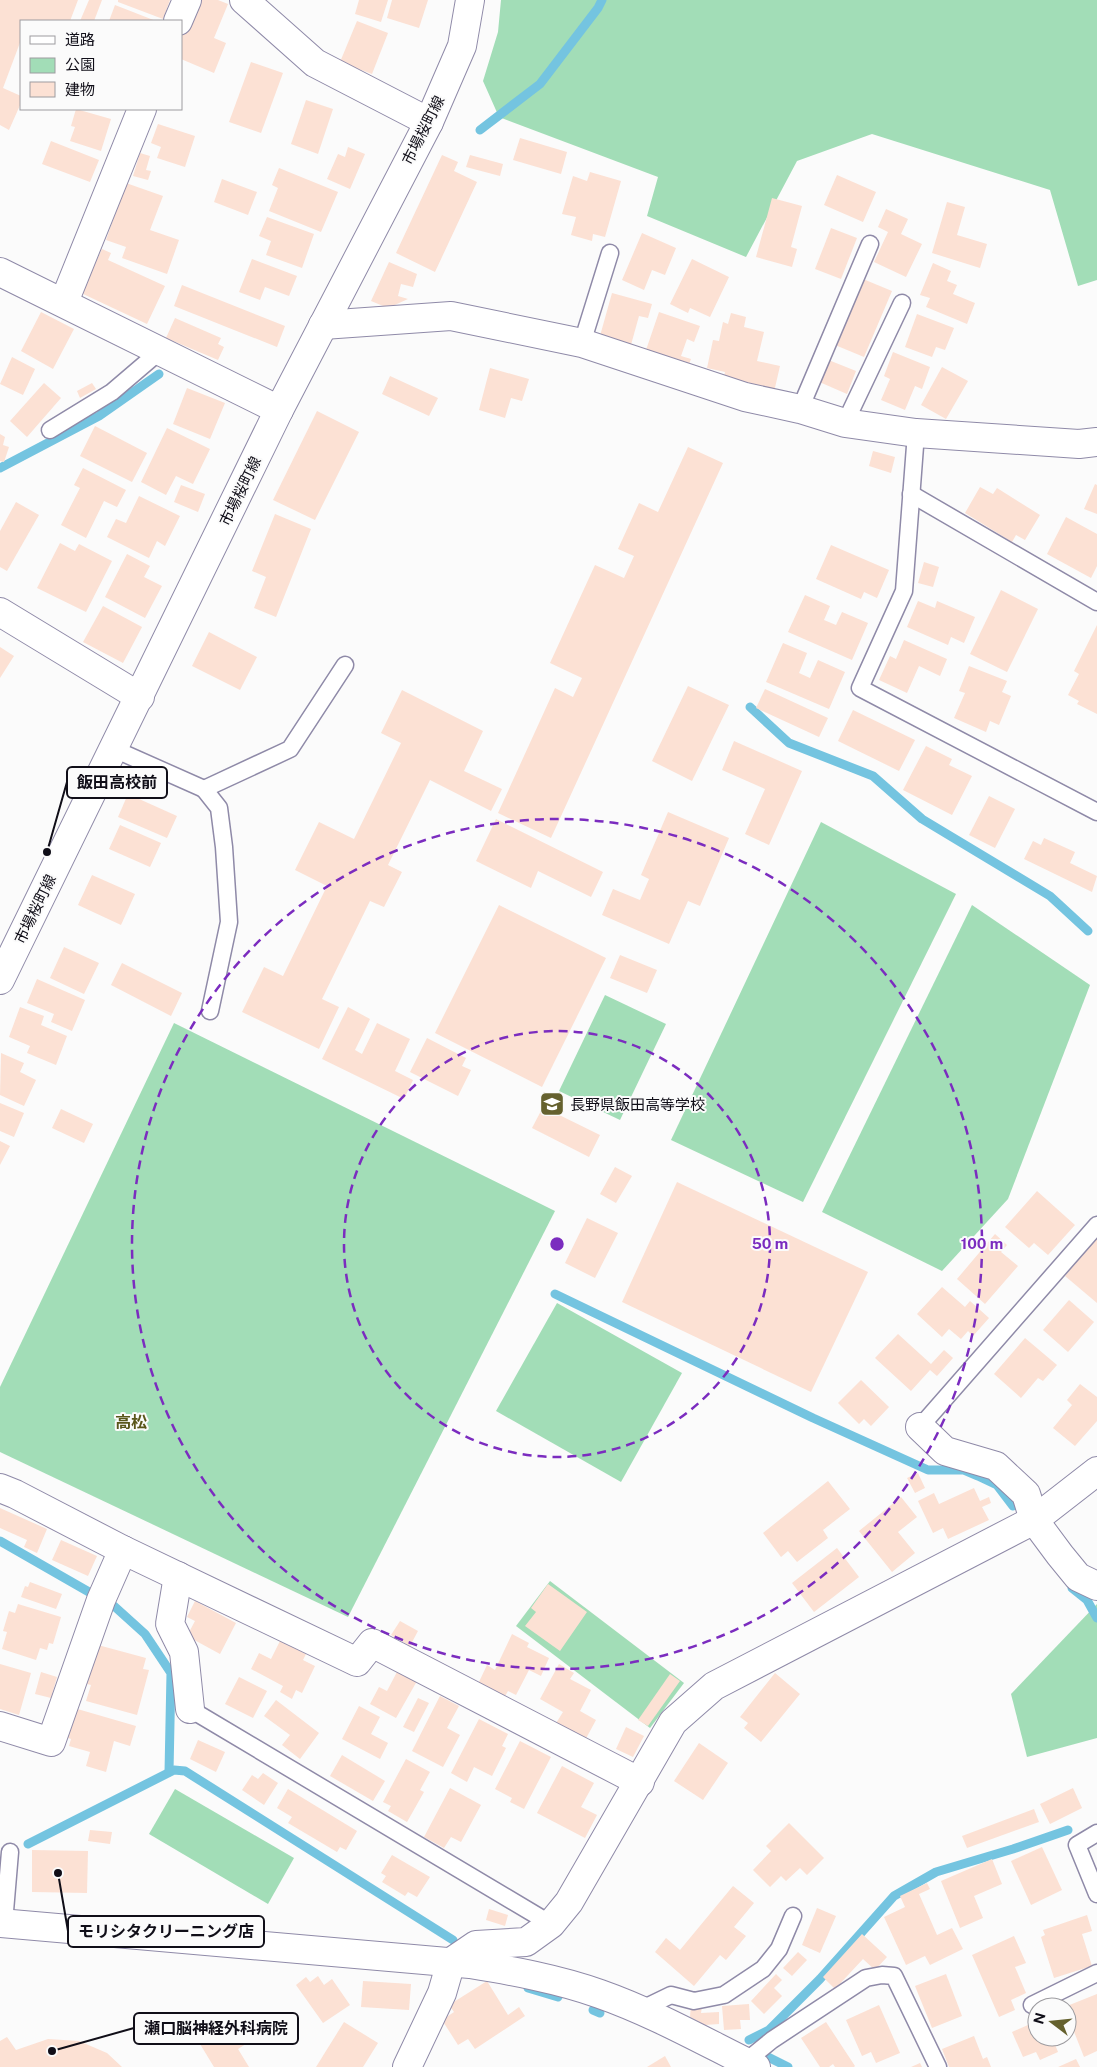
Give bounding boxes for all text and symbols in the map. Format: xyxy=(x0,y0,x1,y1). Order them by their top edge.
legend xyxy=(20,20,182,110)
text: 道路 xyxy=(65,31,95,48)
text: 公園 xyxy=(65,56,95,73)
text: 建物 xyxy=(65,81,95,98)
street label: 市場桜町線 xyxy=(398,93,448,167)
street label: 市場桜町線 xyxy=(216,454,264,528)
callout: 飯田高校前 xyxy=(67,767,167,798)
text: 飯田高校前 xyxy=(76,773,157,792)
street label: 市場桜町線 xyxy=(11,872,59,946)
school or university icon: 長野県飯田高等学校 xyxy=(539,1091,565,1117)
place label: 長野県飯田高等学校 xyxy=(570,1096,705,1113)
centre of rings xyxy=(548,1235,566,1253)
text: 50 m xyxy=(752,1235,788,1252)
text: 100 m xyxy=(961,1235,1003,1252)
district label: 高松 xyxy=(115,1413,147,1432)
callout: モリシタクリーニング店 xyxy=(68,1916,264,1947)
text: モリシタクリーニング店 xyxy=(78,1922,254,1941)
north arrow xyxy=(1027,1997,1077,2047)
text: N xyxy=(1030,2011,1049,2026)
callout: 瀬口脳神経外科病院 xyxy=(134,2013,298,2044)
text: 瀬口脳神経外科病院 xyxy=(144,2019,288,2038)

